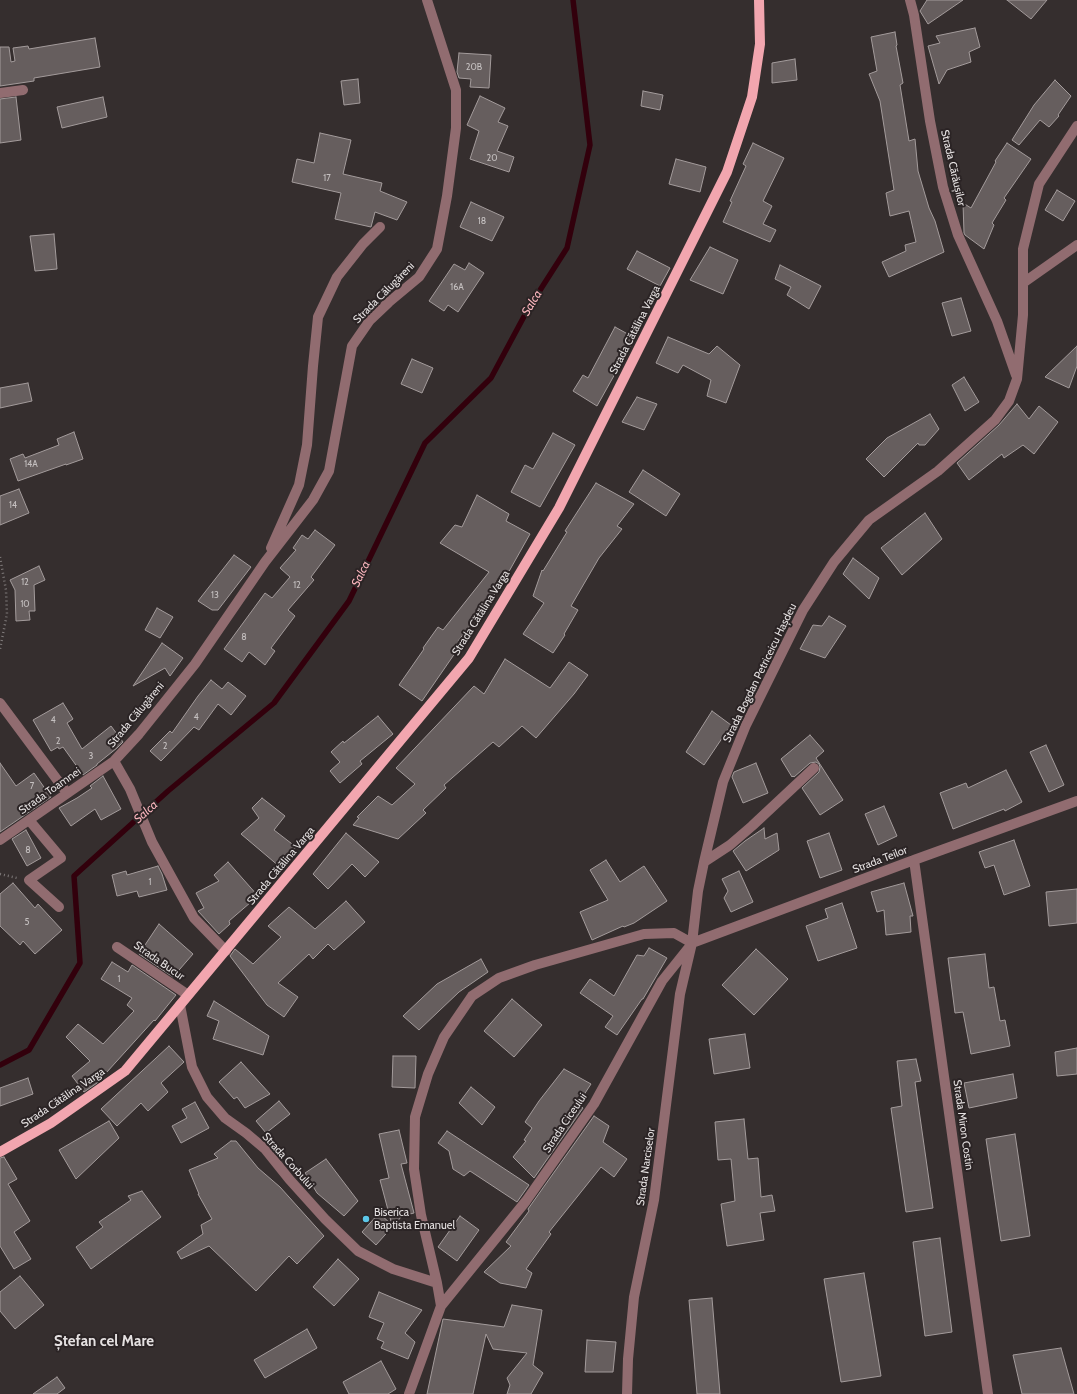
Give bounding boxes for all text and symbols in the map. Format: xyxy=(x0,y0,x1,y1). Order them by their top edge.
house number: 20B xyxy=(466,62,482,72)
street label: Strada Cărăușilor xyxy=(938,129,968,207)
house number: 20 xyxy=(487,153,497,163)
house number: 17 xyxy=(323,173,331,183)
house number: 18 xyxy=(478,216,486,226)
street label: Strada Călugăreni xyxy=(351,260,417,326)
house number: 16A xyxy=(450,282,464,292)
street label: Strada Cătălina Varga xyxy=(607,283,663,377)
water label: Salca xyxy=(519,288,545,318)
house number: 14A xyxy=(24,459,38,469)
house number: 14 xyxy=(9,500,17,510)
water label: Salca xyxy=(349,559,373,589)
street label: Strada Cătălina Varga xyxy=(449,568,513,658)
house number: 12 xyxy=(21,577,29,587)
house number: 12 xyxy=(293,580,301,590)
house number: 13 xyxy=(211,590,219,600)
house number: 10 xyxy=(20,599,30,609)
street label: Strada Bogdan Petriceicu Hașdeu xyxy=(721,601,799,745)
house number: 8 xyxy=(241,632,247,642)
street label: Strada Călugăreni xyxy=(105,680,167,750)
house number: 4 xyxy=(193,712,199,722)
house number: 4 xyxy=(50,715,56,725)
house number: 2 xyxy=(56,736,60,746)
house number: 2 xyxy=(163,741,167,751)
house number: 3 xyxy=(89,751,93,761)
street label: Strada Toamnei xyxy=(16,765,84,817)
house number: 7 xyxy=(30,781,34,791)
water label: Salca xyxy=(131,798,161,826)
street label: Strada Cătălina Varga xyxy=(244,824,318,908)
street label: Strada Teilor xyxy=(851,844,909,876)
house number: 8 xyxy=(25,845,31,855)
house number: 1 xyxy=(149,877,151,887)
house number: 5 xyxy=(25,917,29,927)
street label: Strada Bucur xyxy=(131,939,187,983)
house number: 1 xyxy=(118,974,120,984)
street label: Strada Cătălina Varga xyxy=(19,1065,107,1131)
street label: Strada Miron Costin xyxy=(950,1079,976,1171)
street label: Strada Ciceului xyxy=(540,1091,590,1155)
street label: Strada Narciselor xyxy=(634,1127,658,1207)
street label: Strada Corbului xyxy=(259,1130,317,1192)
place label: Biserica Baptista Emanuel xyxy=(374,1206,455,1232)
marker: Biserica Baptista Emanuel xyxy=(361,1214,371,1224)
district label: Ștefan cel Mare xyxy=(54,1333,154,1351)

